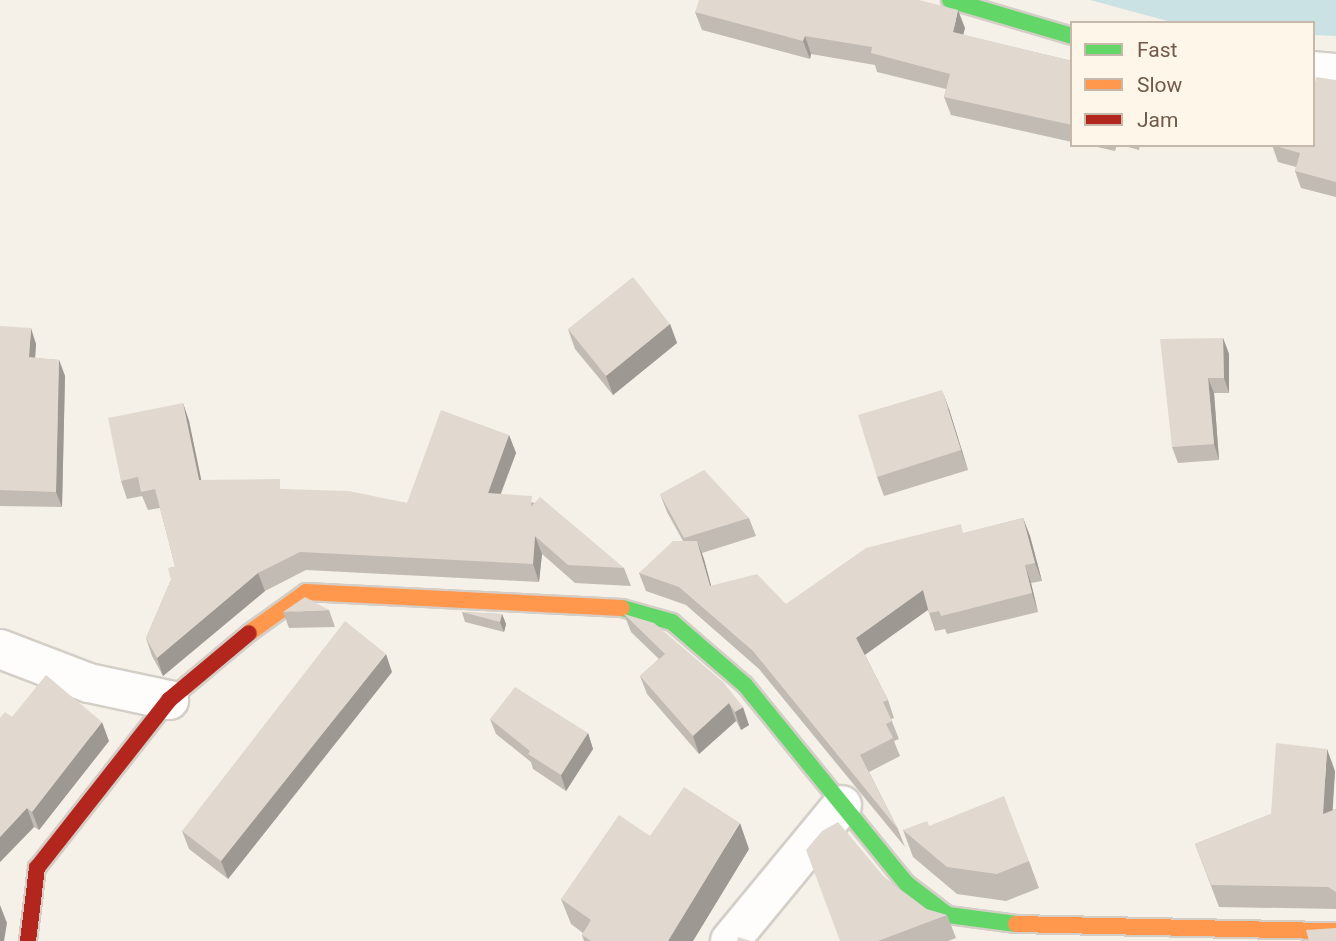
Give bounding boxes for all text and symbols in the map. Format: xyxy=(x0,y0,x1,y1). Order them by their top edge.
legend xyxy=(1070,21,1315,147)
text: Fast xyxy=(1137,38,1177,62)
text: Slow xyxy=(1137,73,1182,97)
text: Jam xyxy=(1137,108,1178,132)

